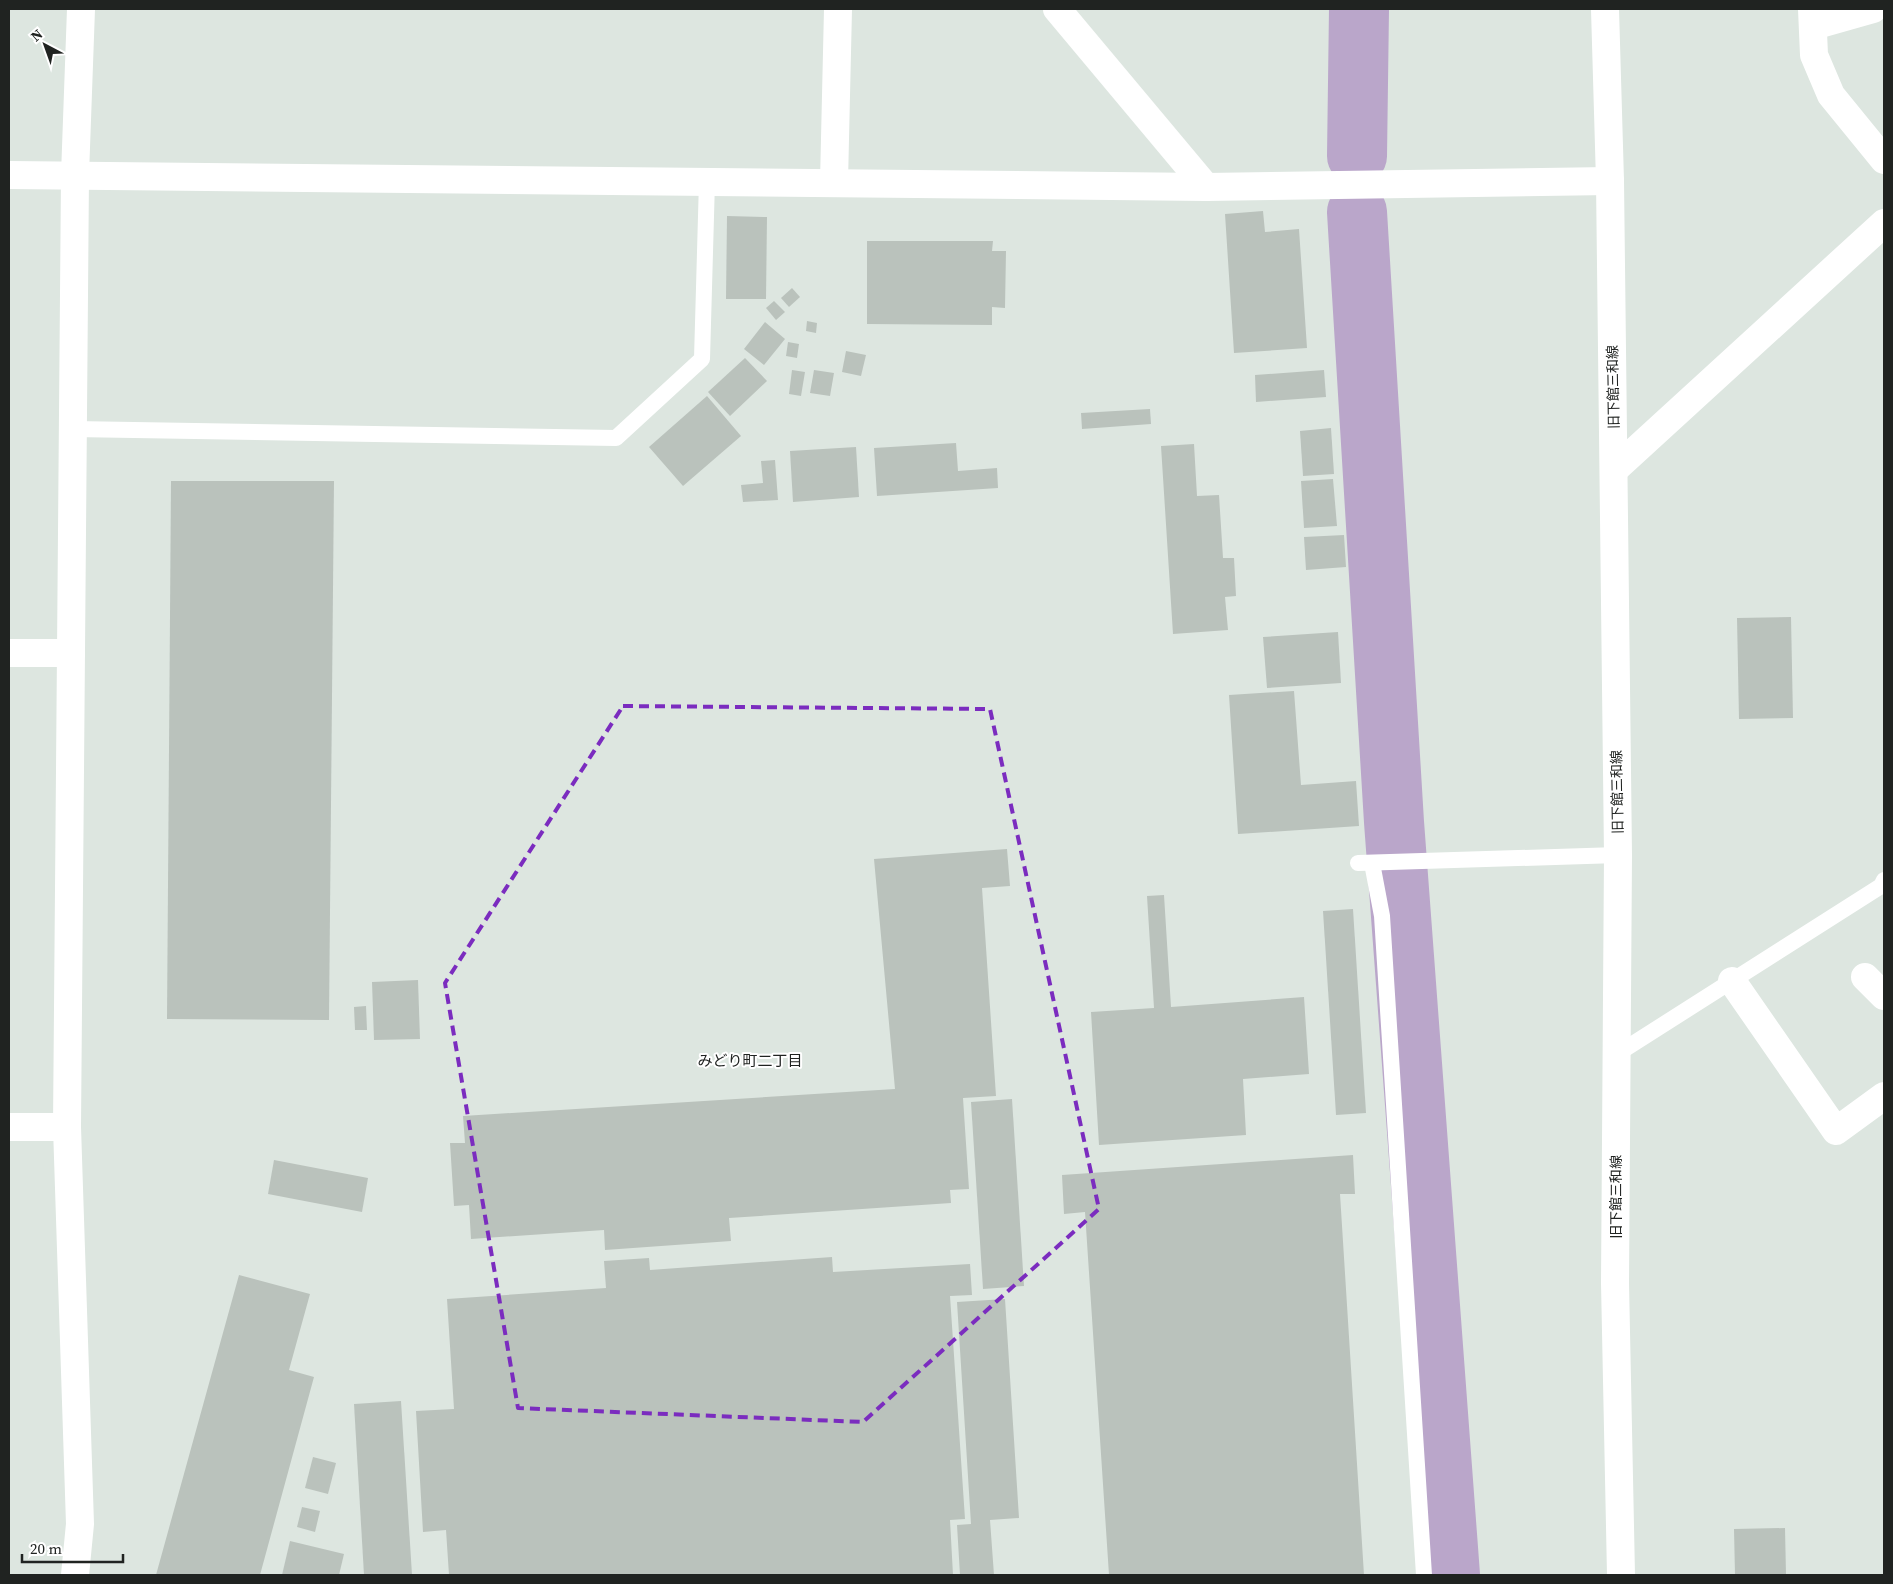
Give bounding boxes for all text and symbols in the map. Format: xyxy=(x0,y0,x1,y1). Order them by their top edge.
north arrow xyxy=(20,20,70,70)
text: N xyxy=(26,24,47,46)
street label: 旧下館三和線 xyxy=(1602,345,1624,429)
street label: 旧下館三和線 xyxy=(1606,750,1628,834)
district label: みどり町二丁目 xyxy=(697,1050,803,1071)
street label: 旧下館三和線 xyxy=(1606,1155,1626,1239)
scale bar xyxy=(22,1532,124,1564)
text: 20 m xyxy=(30,1538,62,1559)

